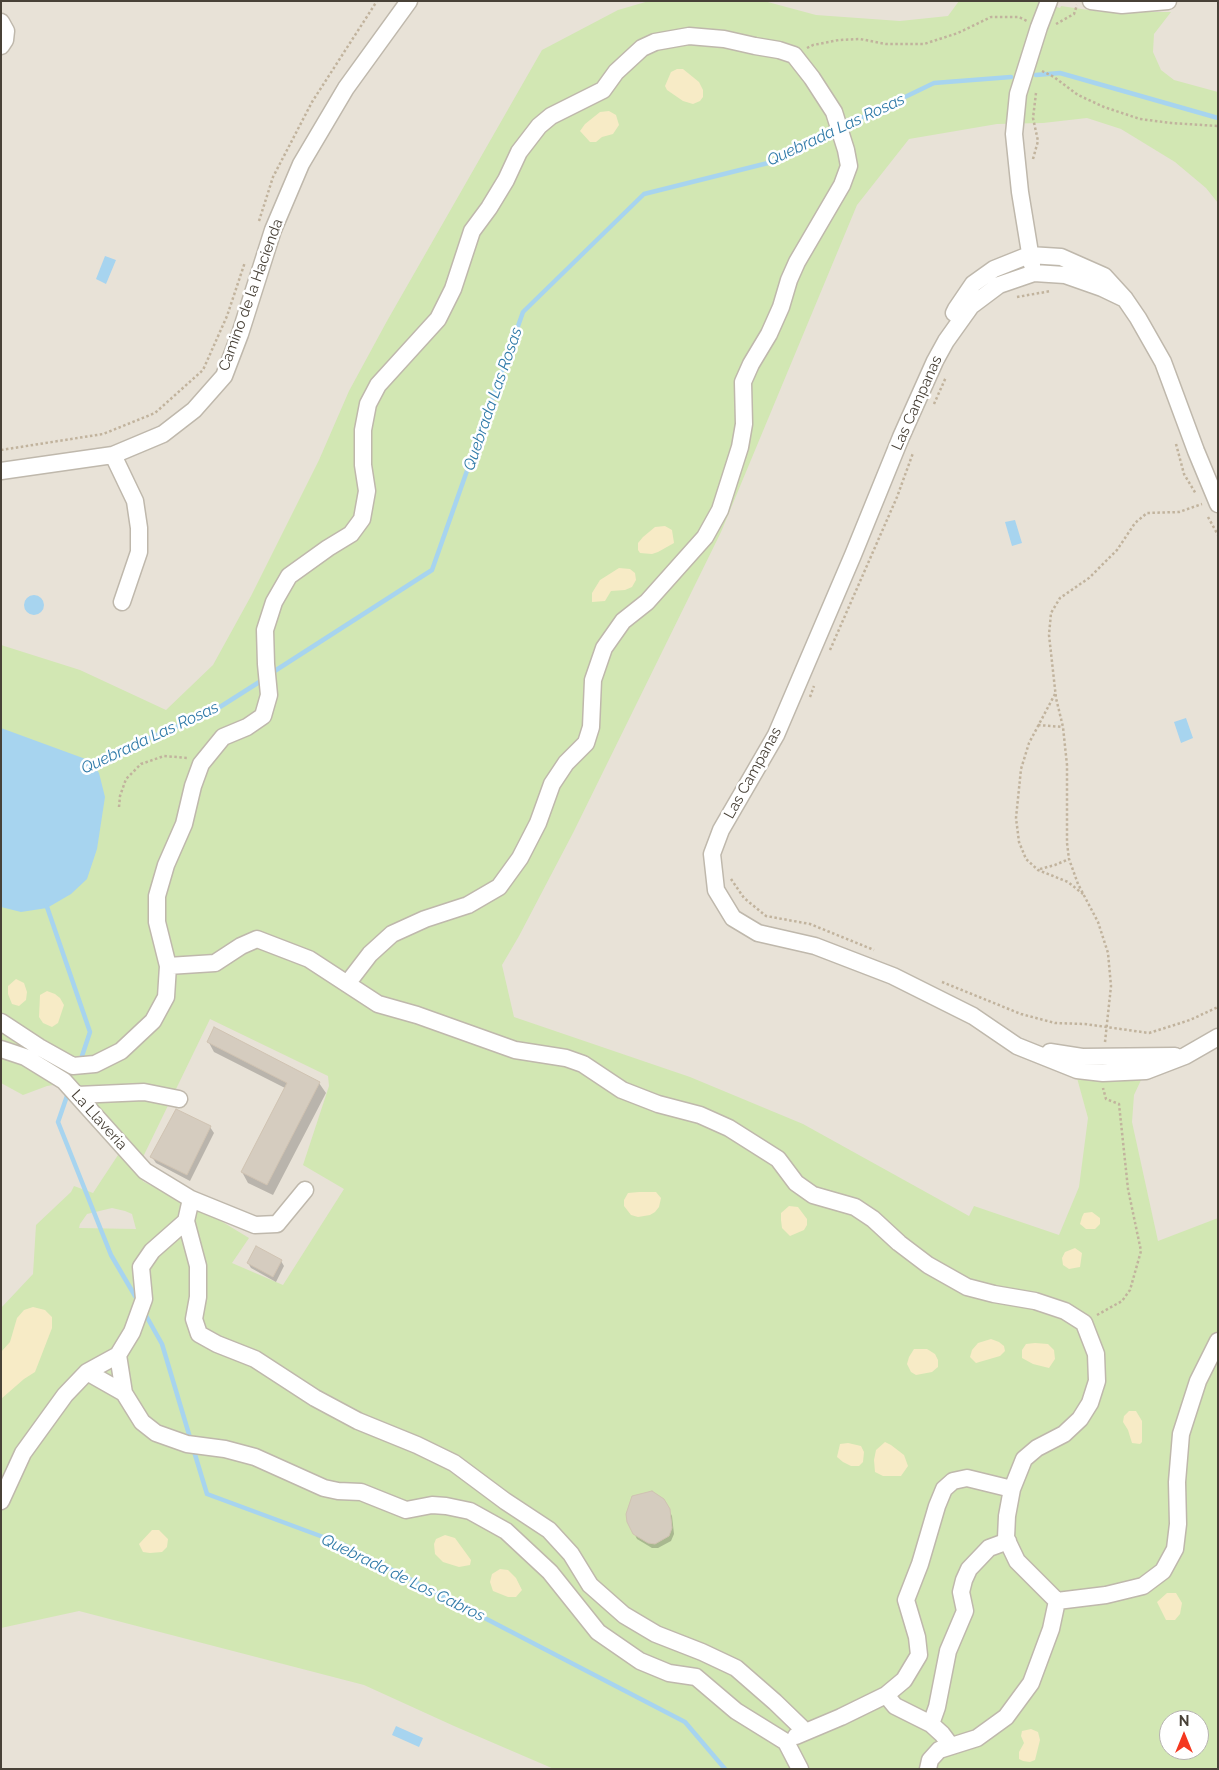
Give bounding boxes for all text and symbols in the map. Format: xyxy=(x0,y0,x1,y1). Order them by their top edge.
water label: Quebrada Las Rosas xyxy=(764,90,908,170)
street label: Camino de la Hacienda xyxy=(215,216,287,374)
water label: Quebrada Las Rosas xyxy=(460,325,526,473)
street label: Las Campanas xyxy=(888,353,946,453)
water label: Quebrada Las Rosas xyxy=(78,698,222,778)
street label: Las Campanas xyxy=(720,724,786,822)
street label: La Llaveria xyxy=(67,1086,131,1154)
water label: Quebrada de Los Cabros xyxy=(318,1530,488,1626)
north arrow xyxy=(1159,1710,1209,1760)
text: N xyxy=(1179,1713,1189,1729)

